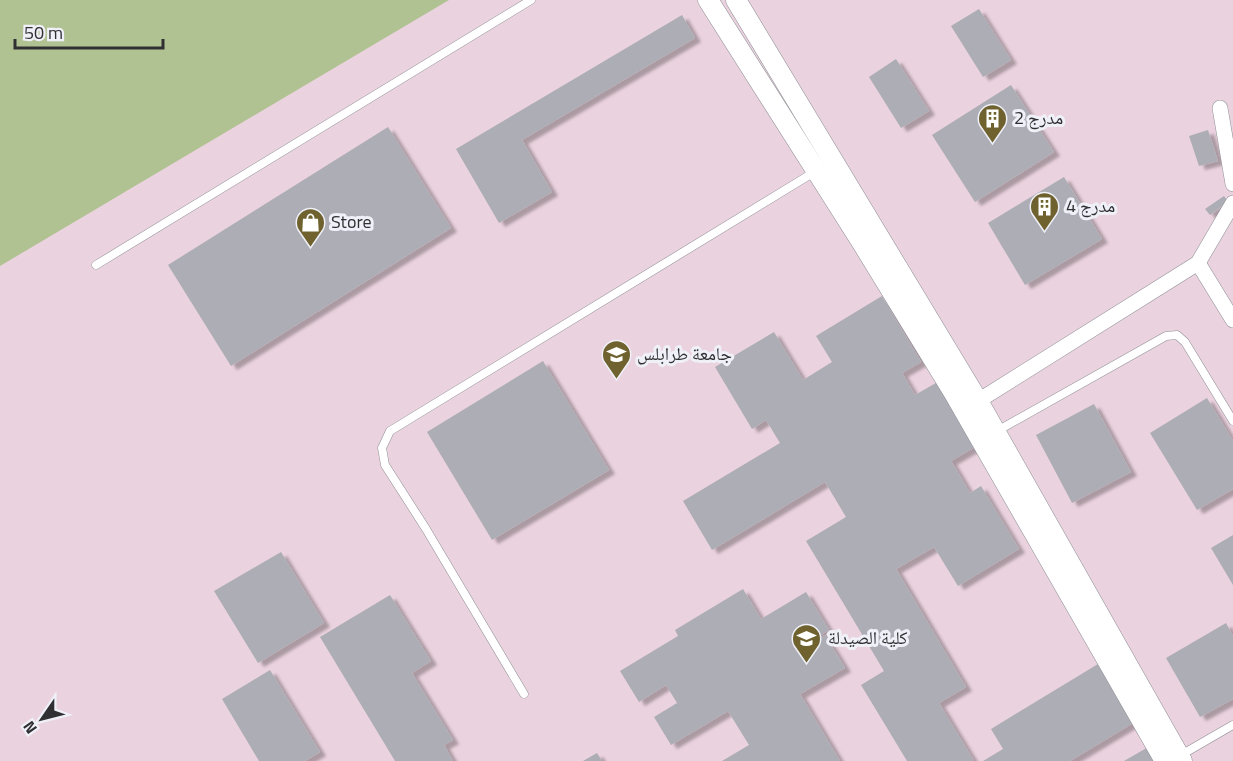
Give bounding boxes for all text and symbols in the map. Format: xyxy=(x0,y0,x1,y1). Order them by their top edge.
scale bar xyxy=(15,12,164,50)
text: 50 m xyxy=(24,19,63,46)
building icon: مدرج 2 xyxy=(977,102,1009,144)
place label: مدرج 2 xyxy=(1014,104,1063,131)
building icon: مدرج 4 xyxy=(1029,190,1061,232)
place label: مدرج 4 xyxy=(1066,192,1115,219)
shop icon: Store xyxy=(294,206,326,248)
place label: Store xyxy=(331,208,372,235)
school or university icon: جامعة طرابلس xyxy=(600,338,632,380)
place label: جامعة طرابلس xyxy=(637,340,732,367)
school or university icon: كلية الصيدلة xyxy=(791,622,823,664)
place label: كلية الصيدلة xyxy=(828,624,908,651)
north arrow xyxy=(12,689,72,749)
text: N xyxy=(17,716,43,739)

